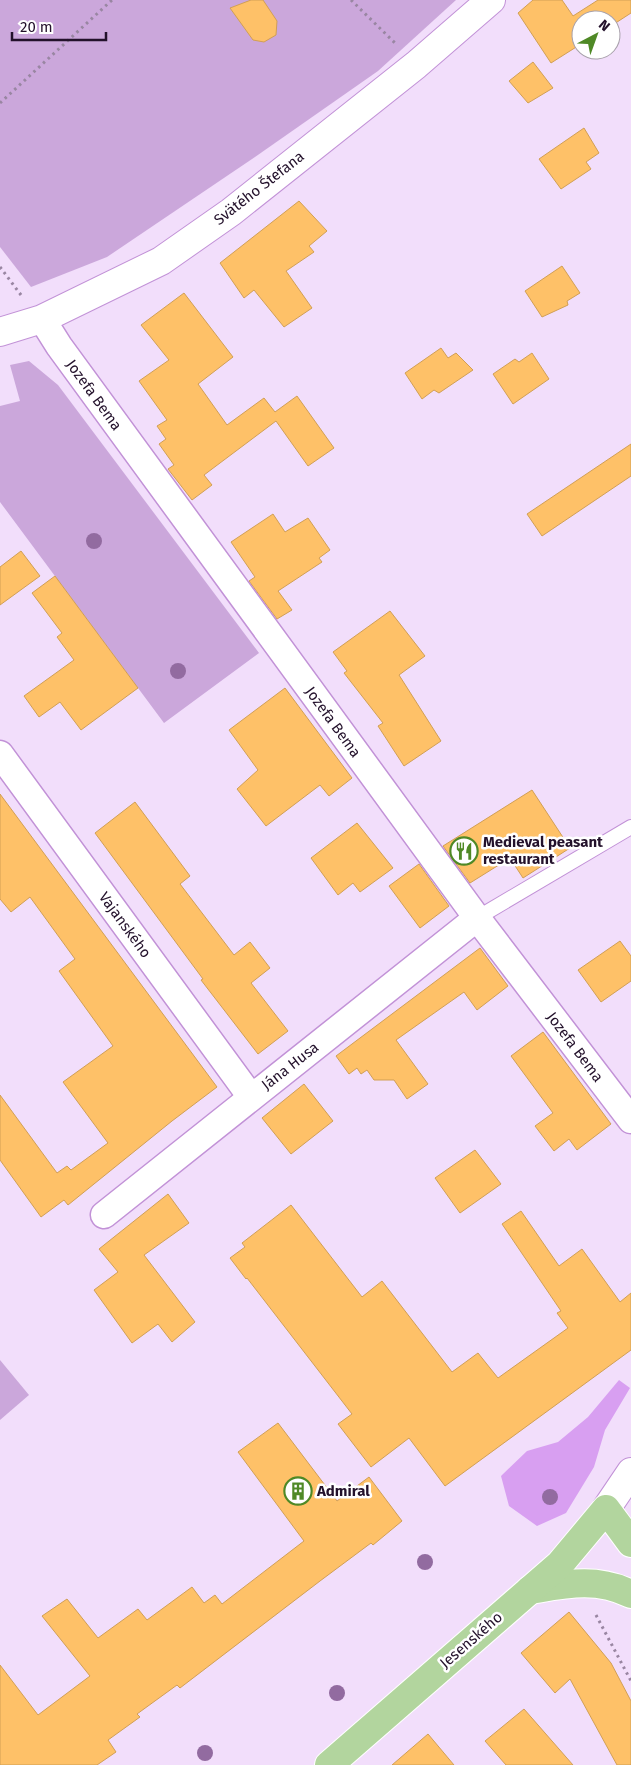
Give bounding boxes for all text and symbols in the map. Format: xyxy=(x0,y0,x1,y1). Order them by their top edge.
scale bar xyxy=(12,10,106,42)
north arrow xyxy=(571,10,621,60)
text: N xyxy=(595,16,613,35)
text: 20 m xyxy=(20,18,53,36)
street label: Svätého Štefana xyxy=(210,147,308,229)
street label: Jozefa Bema xyxy=(62,356,126,434)
street label: Jozefa Bema xyxy=(301,683,365,761)
place label: Medieval peasant restaurant xyxy=(483,833,603,868)
restaurant icon: Medieval peasant restaurant xyxy=(449,836,479,866)
street label: Vajanského xyxy=(95,888,155,962)
street label: Jozefa Bema xyxy=(543,1008,607,1086)
street label: Jána Husa xyxy=(258,1038,322,1094)
building icon: Admiral xyxy=(283,1476,313,1506)
place label: Admiral xyxy=(316,1482,370,1500)
street label: Jesenského xyxy=(436,1608,506,1672)

